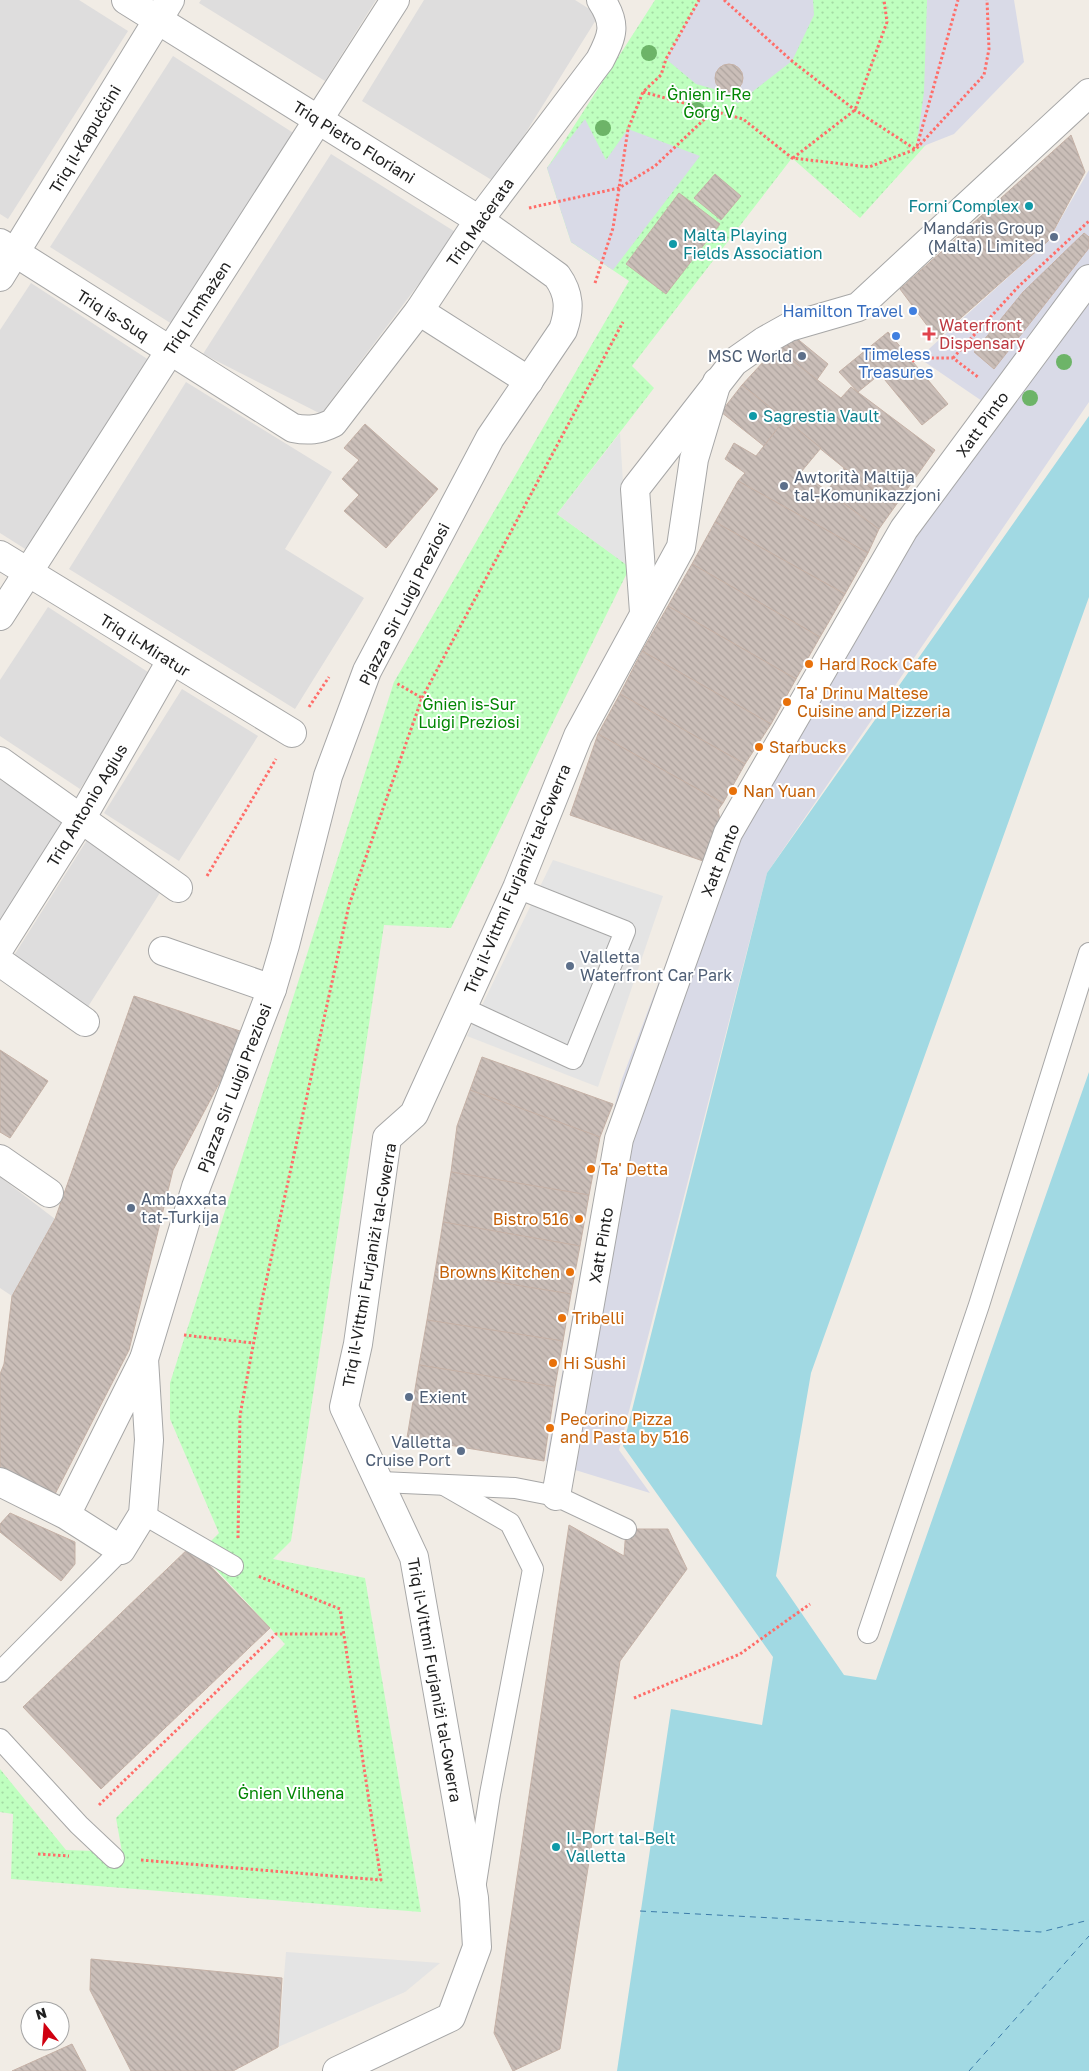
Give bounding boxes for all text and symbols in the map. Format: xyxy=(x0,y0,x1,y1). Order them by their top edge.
street label: Triq il-Kapuċċini xyxy=(45,81,125,197)
park label: Ġnien ir-Re Ġorġ V xyxy=(667,84,751,122)
street label: Triq Pietro Floriani xyxy=(289,96,419,188)
street label: Triq Maċerata xyxy=(442,174,518,270)
place label: Forni Complex xyxy=(908,196,1019,216)
marker: Forni Complex xyxy=(1023,200,1035,212)
place label: Mandaris Group (Malta) Limited xyxy=(923,218,1044,256)
place label: Malta Playing Fields Association xyxy=(683,225,823,263)
marker: Mandaris Group (Malta) Limited xyxy=(1048,231,1060,243)
marker: Malta Playing Fields Association xyxy=(667,238,679,250)
street label: Triq l-Imħażen xyxy=(159,257,235,359)
street label: Triq is-Suq xyxy=(73,285,153,345)
place label: Hamilton Travel xyxy=(782,301,903,321)
marker: Hamilton Travel xyxy=(907,305,919,317)
place label: Waterfront Dispensary xyxy=(939,315,1025,353)
marker: Waterfront Dispensary xyxy=(923,328,935,340)
marker: Timeless Treasures xyxy=(890,330,902,342)
place label: Timeless Treasures xyxy=(859,344,933,382)
place label: MSC World xyxy=(708,346,792,366)
marker: MSC World xyxy=(796,350,808,362)
street label: Xatt Pinto xyxy=(951,387,1013,461)
place label: Sagrestia Vault xyxy=(763,406,879,426)
marker: Sagrestia Vault xyxy=(747,410,759,422)
place label: Awtorità Maltija tal-Komunikazzjoni xyxy=(794,467,941,505)
marker: Awtorità Maltija tal-Komunikazzjoni xyxy=(778,480,790,492)
street label: Pjazza Sir Luigi Preziosi xyxy=(354,519,454,689)
street label: Triq il-Miratur xyxy=(96,609,194,681)
place label: Hard Rock Cafe xyxy=(819,654,937,674)
marker: Hard Rock Cafe xyxy=(803,658,815,670)
place label: Ta' Drinu Maltese Cuisine and Pizzeria xyxy=(797,683,951,721)
park label: Ġnien is-Sur Luigi Preziosi xyxy=(418,694,520,732)
marker: Ta' Drinu Maltese Cuisine and Pizzeria xyxy=(781,696,793,708)
place label: Starbucks xyxy=(769,737,846,757)
street label: Triq Antonio Agius xyxy=(42,740,132,870)
marker: Starbucks xyxy=(753,741,765,753)
street label: Triq il-Vittmi Furjaniżi tal-Gwerra xyxy=(459,761,575,997)
place label: Nan Yuan xyxy=(743,781,816,801)
marker: Nan Yuan xyxy=(727,785,739,797)
street label: Xatt Pinto xyxy=(696,821,744,899)
place label: Valletta Waterfront Car Park xyxy=(580,947,732,985)
marker: Valletta Waterfront Car Park xyxy=(564,960,576,972)
street label: Pjazza Sir Luigi Preziosi xyxy=(192,1001,276,1175)
street label: Triq il-Vittmi Furjaniżi tal-Gwerra xyxy=(338,1141,400,1389)
place label: Ta' Detta xyxy=(601,1159,668,1179)
marker: Ta' Detta xyxy=(585,1163,597,1175)
place label: Ambaxxata tat-Turkija xyxy=(141,1189,227,1227)
marker: Ambaxxata tat-Turkija xyxy=(125,1202,137,1214)
street label: Xatt Pinto xyxy=(585,1206,617,1284)
place label: Bistro 516 xyxy=(493,1209,569,1229)
marker: Bistro 516 xyxy=(573,1213,585,1225)
place label: Browns Kitchen xyxy=(439,1262,560,1282)
marker: Browns Kitchen xyxy=(564,1266,576,1278)
place label: Tribelli xyxy=(572,1308,625,1328)
marker: Tribelli xyxy=(556,1312,568,1324)
place label: Hi Sushi xyxy=(563,1353,626,1373)
marker: Hi Sushi xyxy=(547,1357,559,1369)
place label: Exient xyxy=(419,1387,467,1407)
marker: Exient xyxy=(403,1391,415,1403)
place label: Pecorino Pizza and Pasta by 516 xyxy=(560,1409,689,1447)
marker: Pecorino Pizza and Pasta by 516 xyxy=(544,1422,556,1434)
place label: Valletta Cruise Port xyxy=(365,1432,451,1470)
marker: Valletta Cruise Port xyxy=(455,1445,467,1457)
street label: Triq il-Vittmi Furjaniżi tal-Gwerra xyxy=(404,1556,466,1804)
park label: Ġnien Vilhena xyxy=(238,1783,344,1803)
place label: Il-Port tal-Belt Valletta xyxy=(566,1828,676,1866)
marker: Il-Port tal-Belt Valletta xyxy=(550,1841,562,1853)
north arrow xyxy=(20,2001,70,2051)
text: N xyxy=(33,2003,49,2023)

